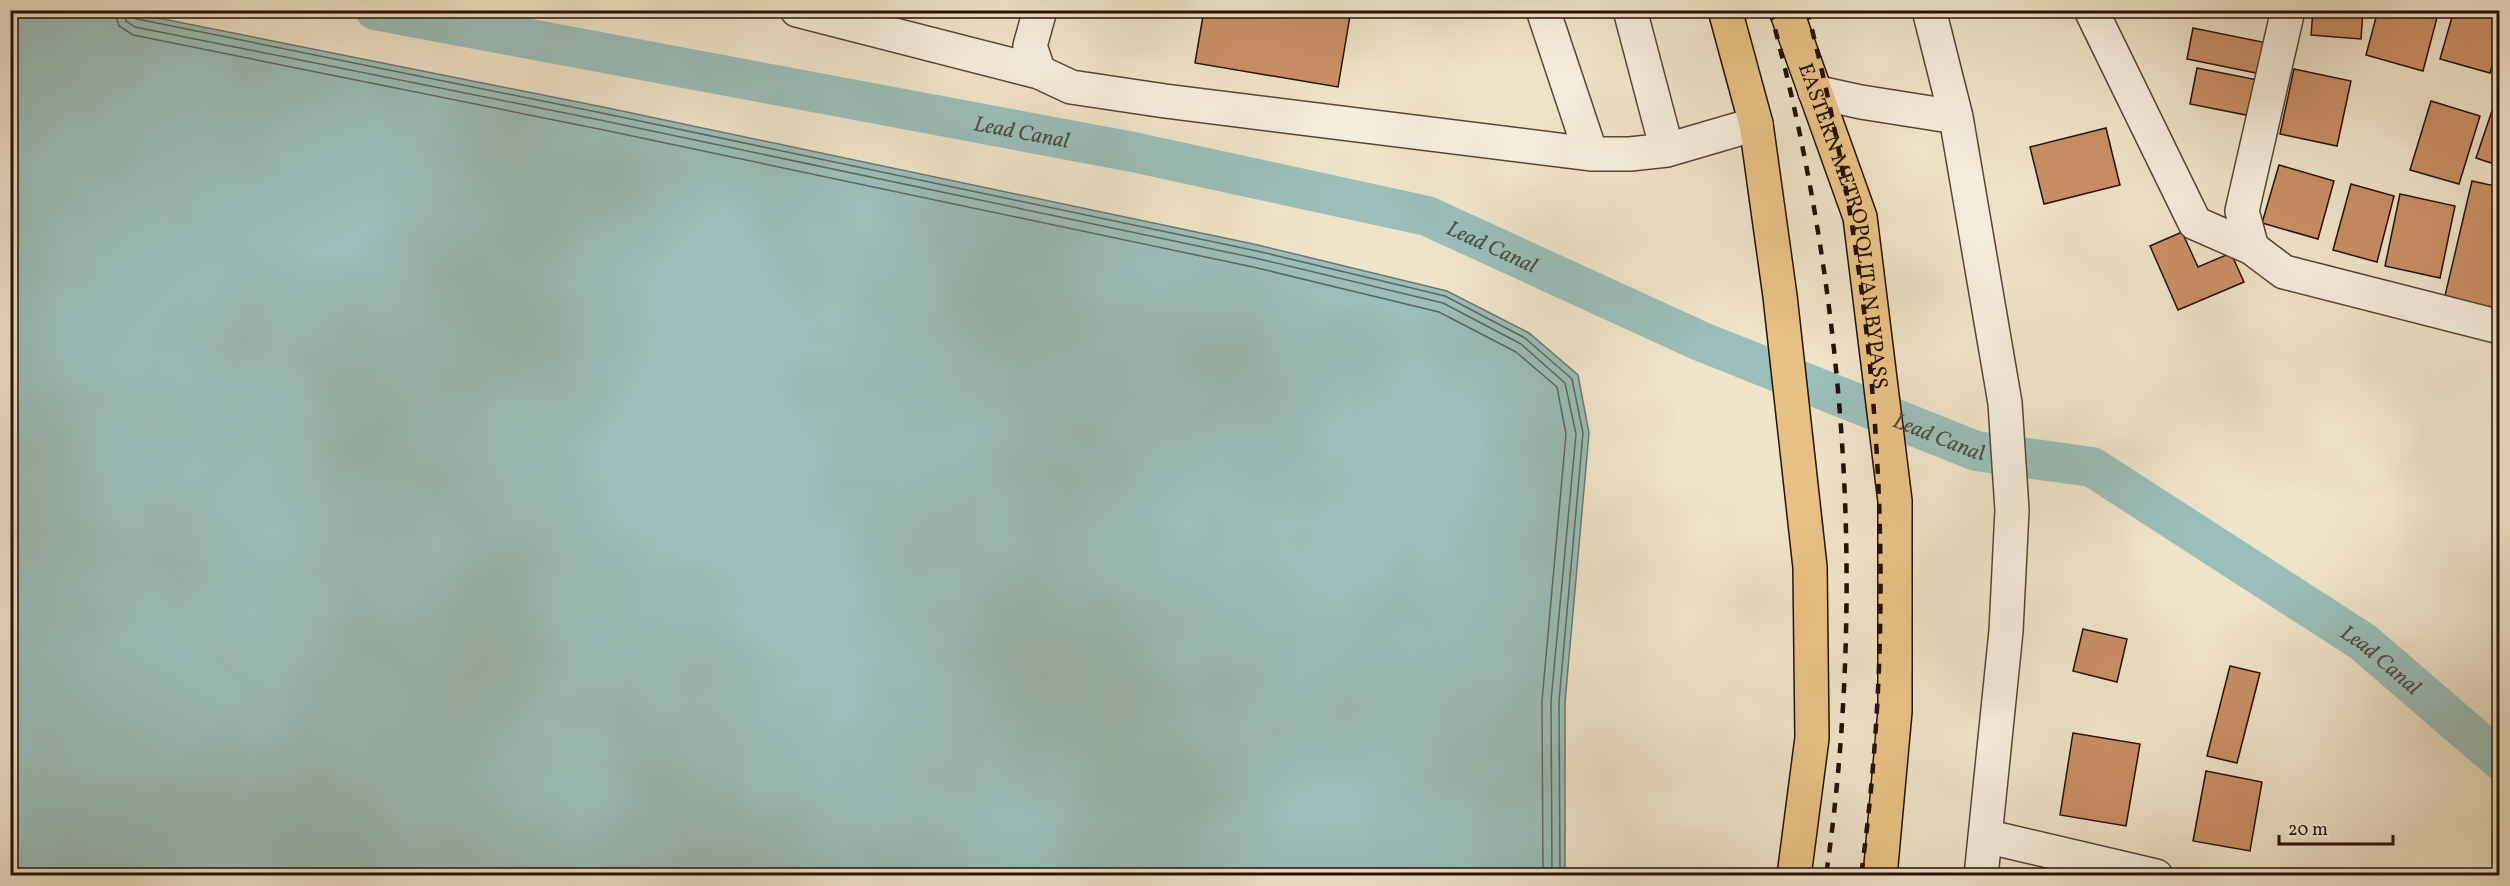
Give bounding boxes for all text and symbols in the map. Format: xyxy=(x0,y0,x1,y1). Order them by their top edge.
street label: EASTERN METROPOLITAN BYPASS xyxy=(1790,59,1894,391)
water label: Lead Canal xyxy=(971,109,1072,158)
water label: Lead Canal xyxy=(1441,214,1542,283)
water label: Lead Canal xyxy=(1888,406,1987,470)
water label: Lead Canal xyxy=(2333,618,2427,704)
scale bar xyxy=(2279,808,2393,846)
text: 20 m xyxy=(2288,818,2328,843)

